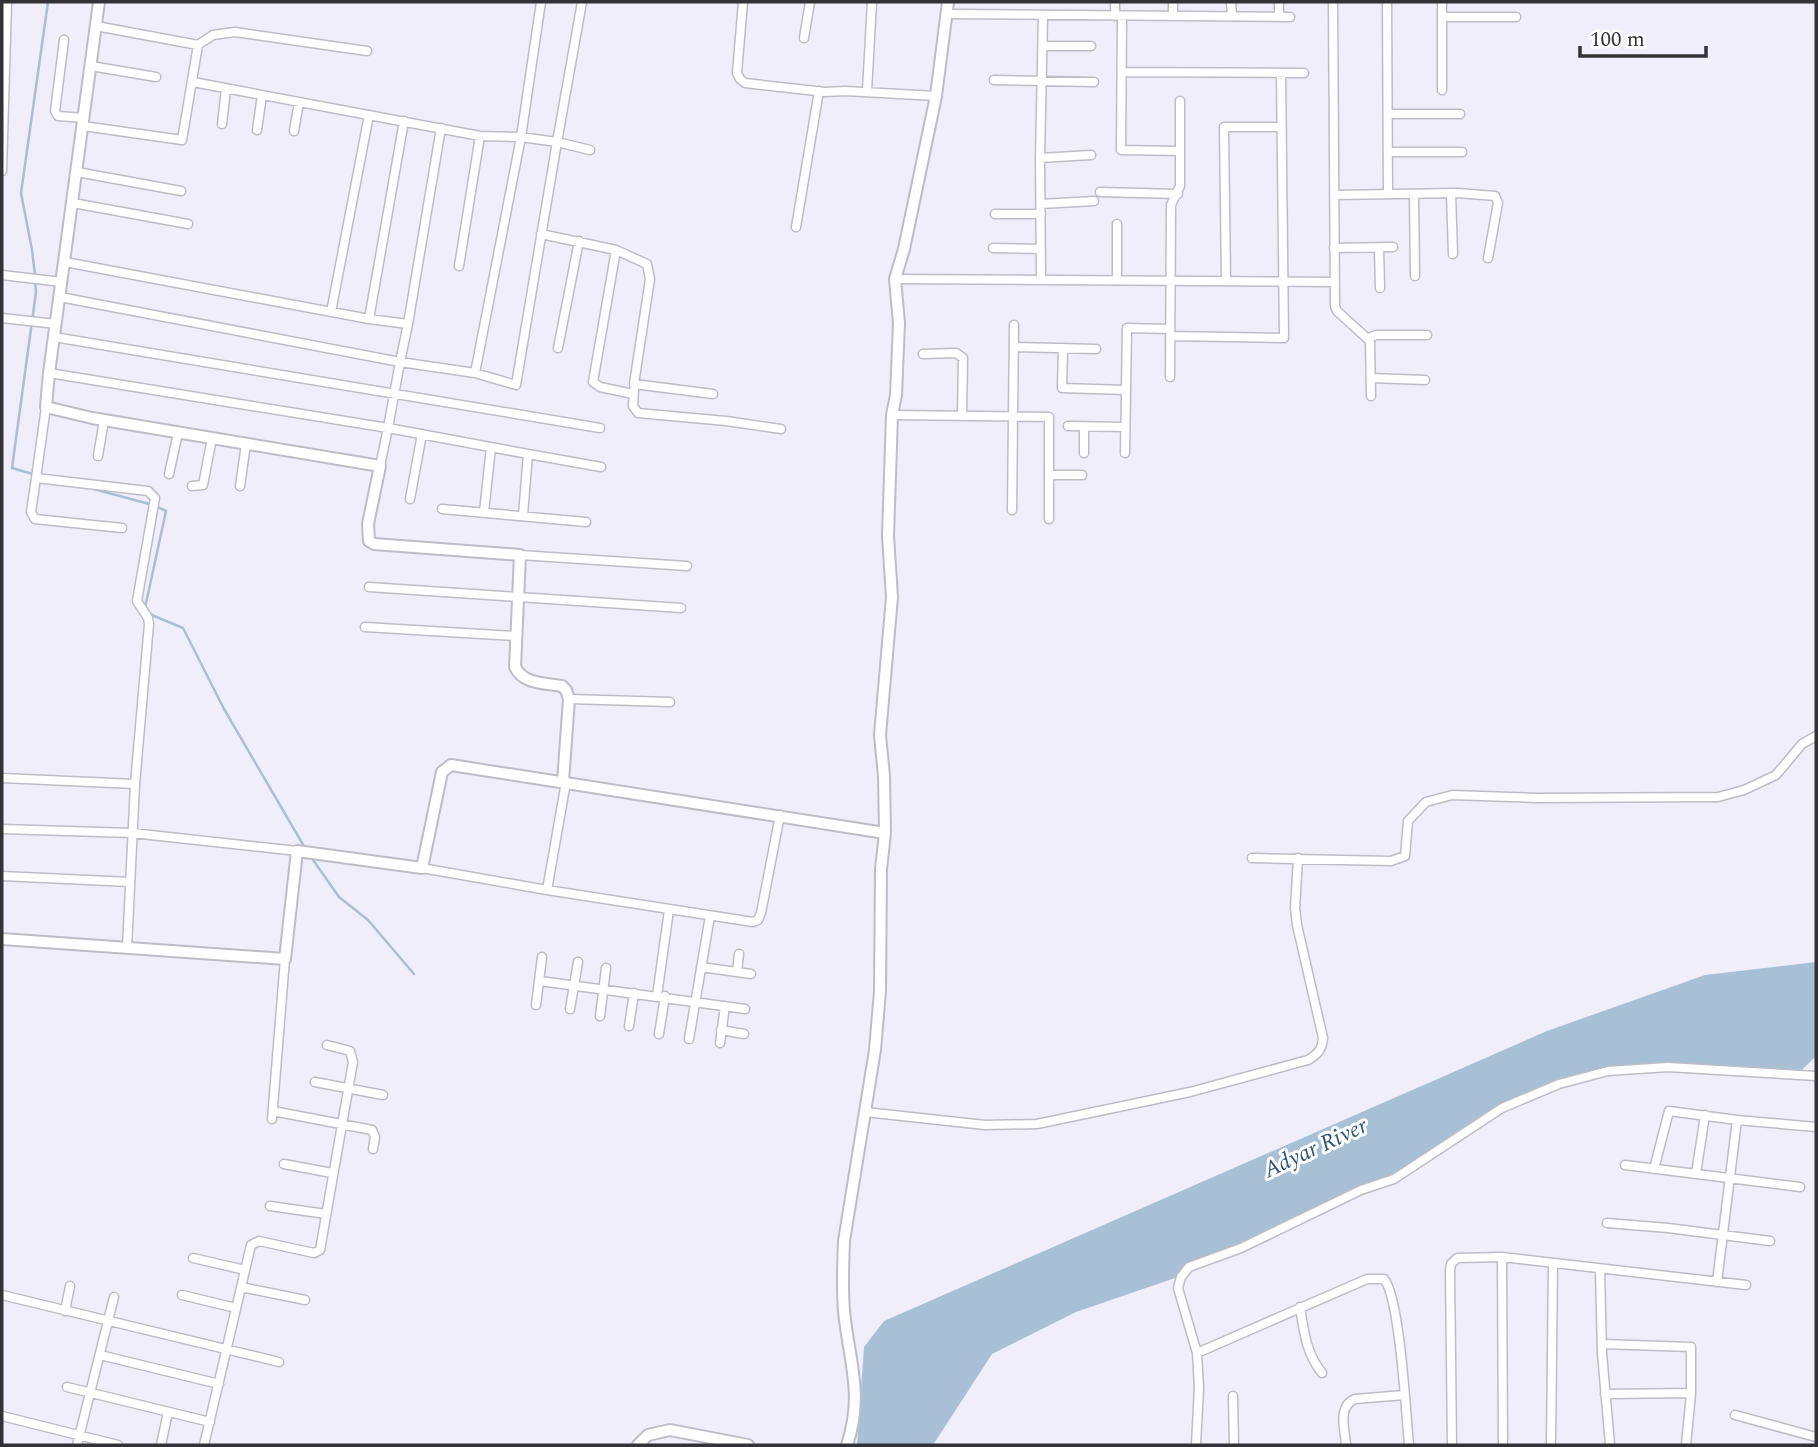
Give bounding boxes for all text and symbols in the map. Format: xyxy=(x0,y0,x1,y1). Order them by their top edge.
scale bar xyxy=(1580,14,1706,58)
text: 100 m xyxy=(1590,24,1645,56)
water label: Adyar River xyxy=(1257,1109,1374,1188)

